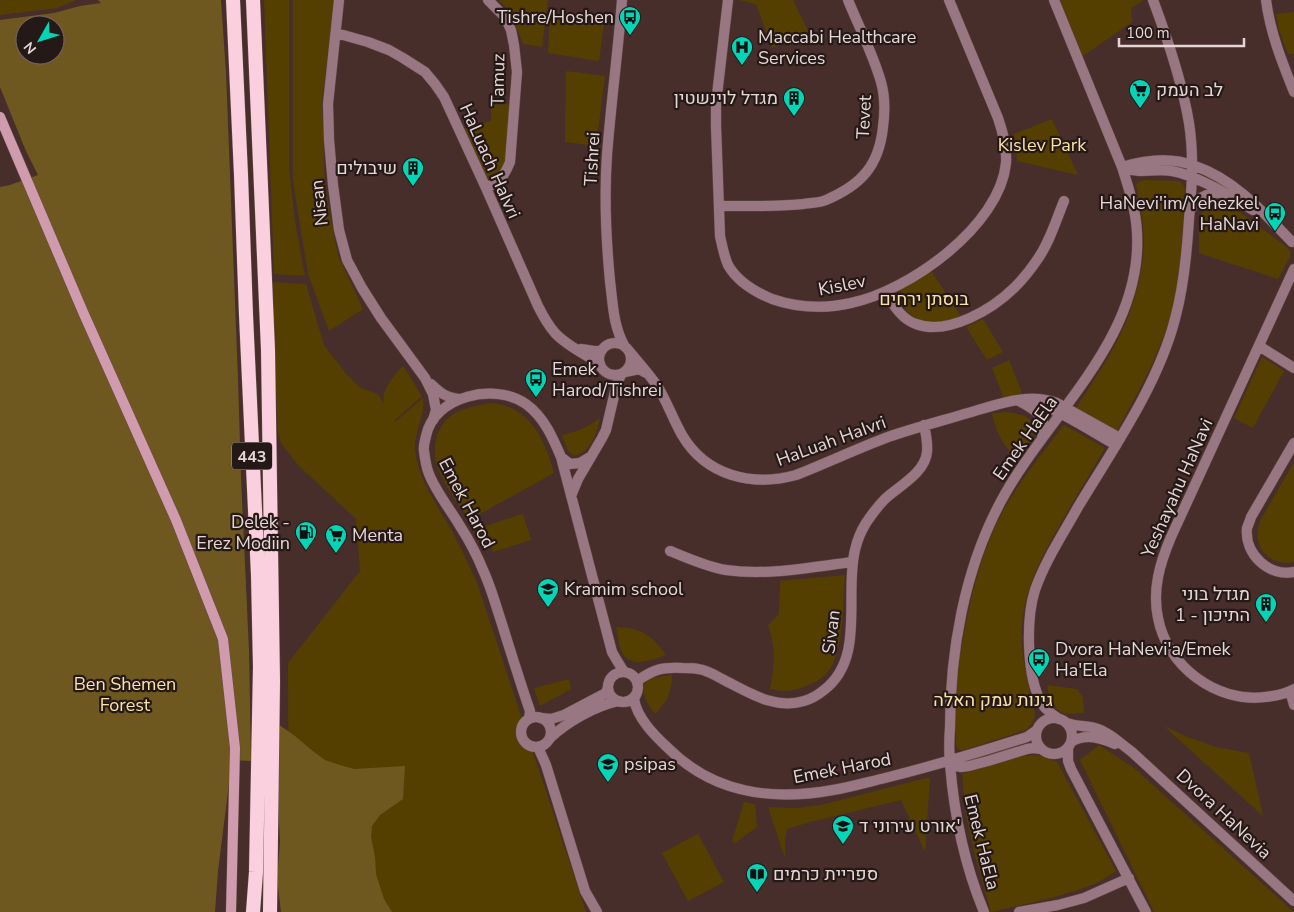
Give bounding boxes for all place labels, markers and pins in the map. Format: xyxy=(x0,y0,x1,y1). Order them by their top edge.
place label: Tishre/Hoshen xyxy=(497,5,614,29)
bus stop icon: Tishre/Hoshen xyxy=(618,5,642,36)
place label: Maccabi Healthcare Services xyxy=(758,25,916,70)
hospital icon: Maccabi Healthcare Services xyxy=(730,35,754,66)
supermarket icon: לב העמק xyxy=(1128,78,1152,109)
place label: לב העמק xyxy=(1156,78,1223,102)
place label: מגדל לוינשטין xyxy=(674,86,778,110)
building icon: מגדל לוינשטין xyxy=(782,86,806,117)
place label: שיבולים xyxy=(336,156,397,180)
building icon: שיבולים xyxy=(401,156,425,187)
place label: HaNevi'im/Yehezkel HaNavi xyxy=(1100,191,1260,236)
bus stop icon: HaNevi'im/Yehezkel HaNavi xyxy=(1263,201,1287,232)
place label: Emek Harod/Tishrei xyxy=(552,357,662,402)
bus stop icon: Emek Harod/Tishrei xyxy=(524,367,548,398)
place label: Delek - Erez Modiin xyxy=(196,510,290,555)
fuel station icon: Delek - Erez Modiin xyxy=(294,520,318,551)
supermarket icon: Menta xyxy=(324,523,348,554)
place label: Menta xyxy=(352,523,403,547)
school or university icon: Kramim school xyxy=(536,577,560,608)
place label: Kramim school xyxy=(564,577,684,601)
place label: מגדל בוני התיכון - 1 xyxy=(1175,582,1250,627)
building icon: מגדל בוני התיכון - 1 xyxy=(1254,592,1278,623)
place label: Dvora HaNevi'a/Emek Ha'Ela xyxy=(1055,637,1232,682)
bus stop icon: Dvora HaNevi'a/Emek Ha'Ela xyxy=(1027,647,1051,678)
school or university icon: psipas xyxy=(596,752,620,783)
place label: psipas xyxy=(624,752,676,776)
school or university icon: אורט עירוני ד' xyxy=(831,814,855,845)
place label: אורט עירוני ד' xyxy=(859,814,960,838)
library icon: ספריית כרמים xyxy=(745,862,769,893)
place label: ספריית כרמים xyxy=(773,862,878,886)

